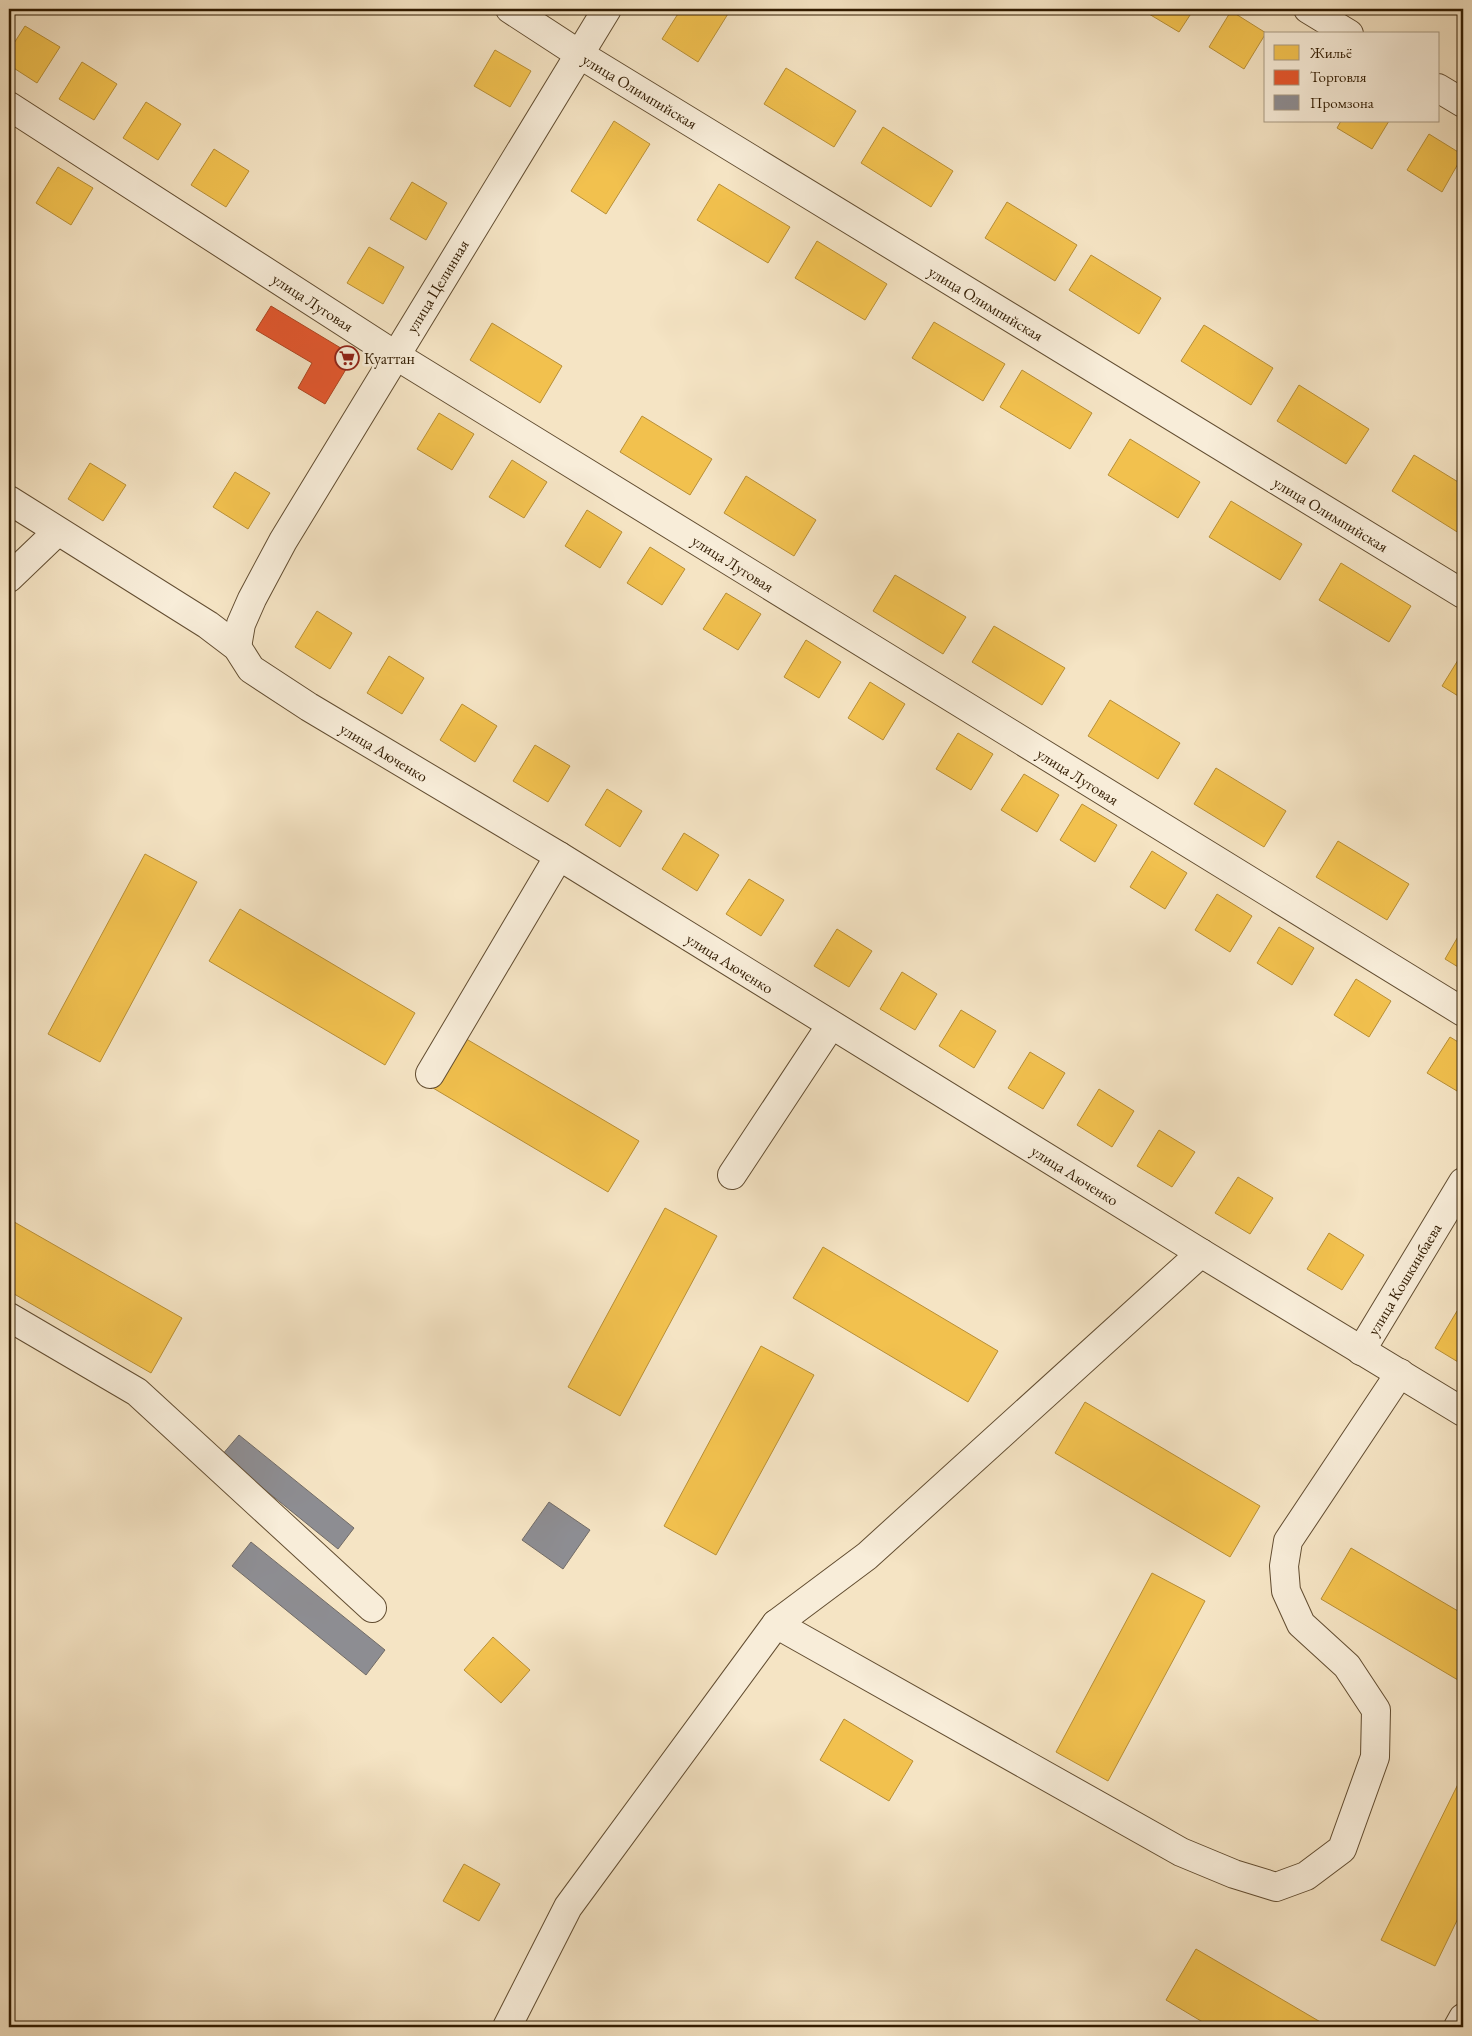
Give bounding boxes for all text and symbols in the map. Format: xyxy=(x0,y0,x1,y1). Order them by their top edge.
legend xyxy=(1264,32,1440,122)
text: Жильё xyxy=(1309,43,1352,62)
street label: улица Олимпийская xyxy=(578,49,701,134)
text: Торговля xyxy=(1310,67,1367,86)
text: Промзона xyxy=(1310,93,1374,112)
street label: улица Целинная xyxy=(401,236,474,337)
street label: улица Олимпийская xyxy=(924,261,1047,346)
street label: улица Луговая xyxy=(268,268,357,337)
supermarket icon: Куаттан xyxy=(334,345,360,371)
place label: Куаттан xyxy=(364,348,415,369)
street label: улица Олимпийская xyxy=(1269,472,1392,557)
street label: улица Луговая xyxy=(688,530,778,597)
street label: улица Аюченко xyxy=(336,718,432,787)
street label: улица Луговая xyxy=(1033,743,1123,810)
street label: улица Аюченко xyxy=(682,928,777,999)
street label: улица Аюченко xyxy=(1027,1140,1122,1211)
street label: улица Кошкинбаева xyxy=(1363,1219,1447,1339)

